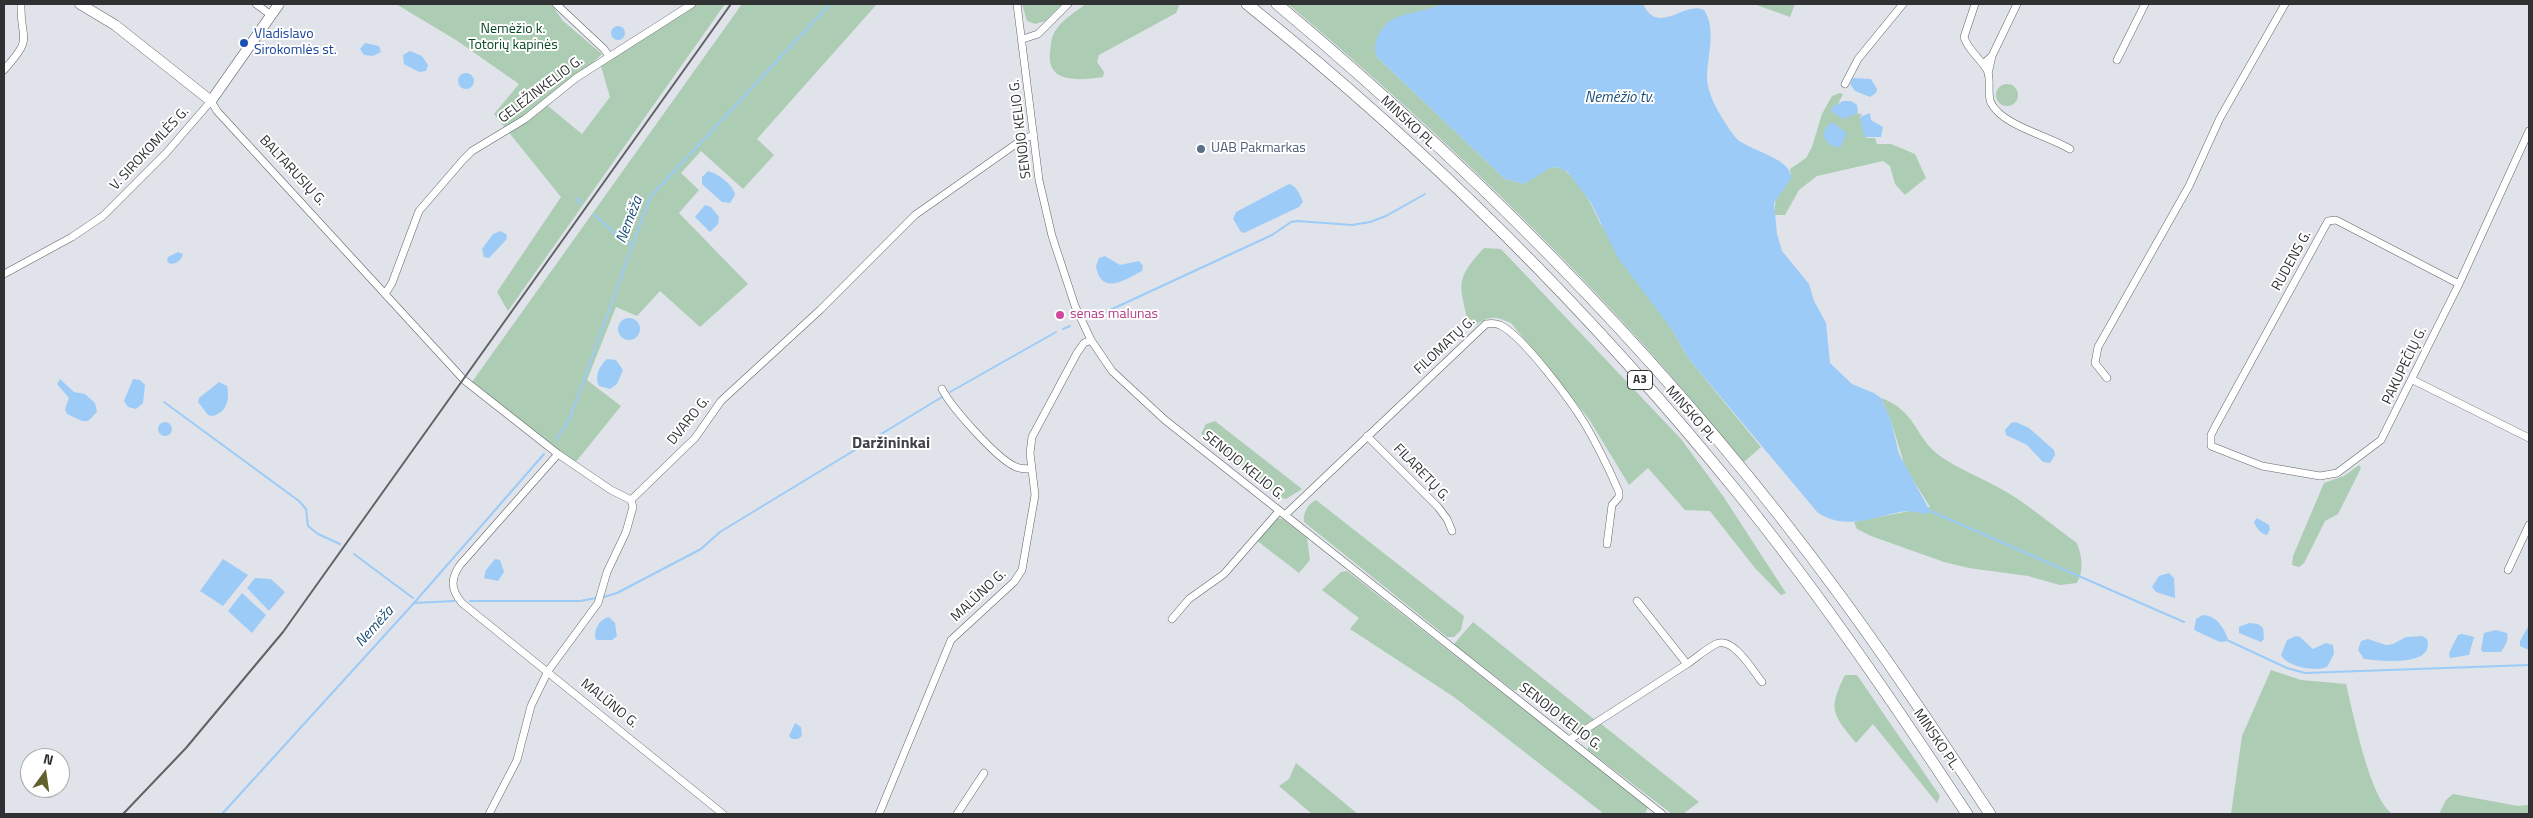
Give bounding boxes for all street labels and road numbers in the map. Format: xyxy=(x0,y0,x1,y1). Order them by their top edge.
street label: GELEŽINKELIO G. xyxy=(496,53,586,127)
street label: SENOJO KELIO G. xyxy=(1007,78,1035,180)
street label: MINSKO PL. xyxy=(1377,93,1439,153)
street label: V. SIROKOMLĖS G. xyxy=(107,104,193,194)
street label: BALTARUSIŲ G. xyxy=(255,132,329,210)
street label: RUDENS G. xyxy=(2269,228,2315,294)
street label: FILOMATŲ G. xyxy=(1411,314,1479,378)
street label: PAKUPEČIŲ G. xyxy=(2379,325,2431,407)
road number: A3 xyxy=(1628,370,1652,390)
street label: MINSKO PL. xyxy=(1662,383,1720,447)
street label: DVARO G. xyxy=(664,393,714,449)
street label: SENOJO KELIO G. xyxy=(1199,428,1287,504)
street label: FILARETŲ G. xyxy=(1389,441,1453,505)
street label: MALŪNO G. xyxy=(948,566,1010,626)
street label: MALŪNO G. xyxy=(577,676,641,732)
street label: SENOJO KELIO G. xyxy=(1515,680,1605,754)
street label: MINSKO PL. xyxy=(1909,706,1963,774)

